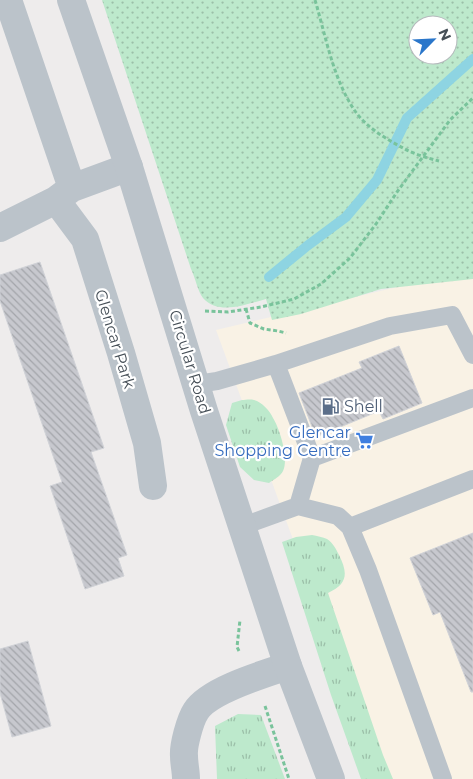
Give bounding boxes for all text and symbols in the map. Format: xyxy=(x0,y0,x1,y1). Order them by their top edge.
north arrow xyxy=(408,15,458,65)
text: N xyxy=(434,26,455,44)
street label: Glencar Park xyxy=(91,287,139,391)
street label: Circular Road xyxy=(165,308,215,416)
fuel station icon: Shell xyxy=(320,396,340,416)
place label: Shell xyxy=(344,397,383,416)
place label: Glencar Shopping Centre xyxy=(215,423,351,460)
supermarket icon: Glencar Shopping Centre xyxy=(355,431,375,451)

